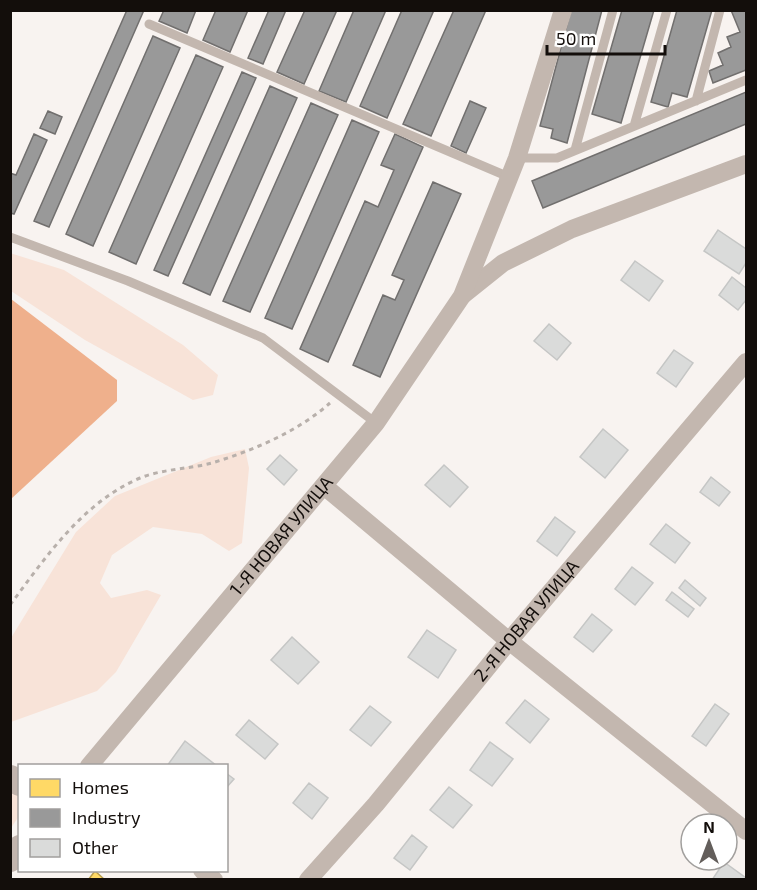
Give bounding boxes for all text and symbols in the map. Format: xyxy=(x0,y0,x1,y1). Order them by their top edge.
scale bar xyxy=(547,18,666,56)
text: 50 m xyxy=(556,27,596,49)
street label: 1-Я НОВАЯ УЛИЦА xyxy=(225,470,338,599)
street label: 2-Я НОВАЯ УЛИЦА xyxy=(469,554,584,686)
legend xyxy=(18,764,228,872)
text: Homes xyxy=(72,776,129,798)
text: Industry xyxy=(72,806,141,828)
north arrow xyxy=(679,812,739,872)
text: N xyxy=(703,817,715,836)
text: Other xyxy=(72,836,118,858)

